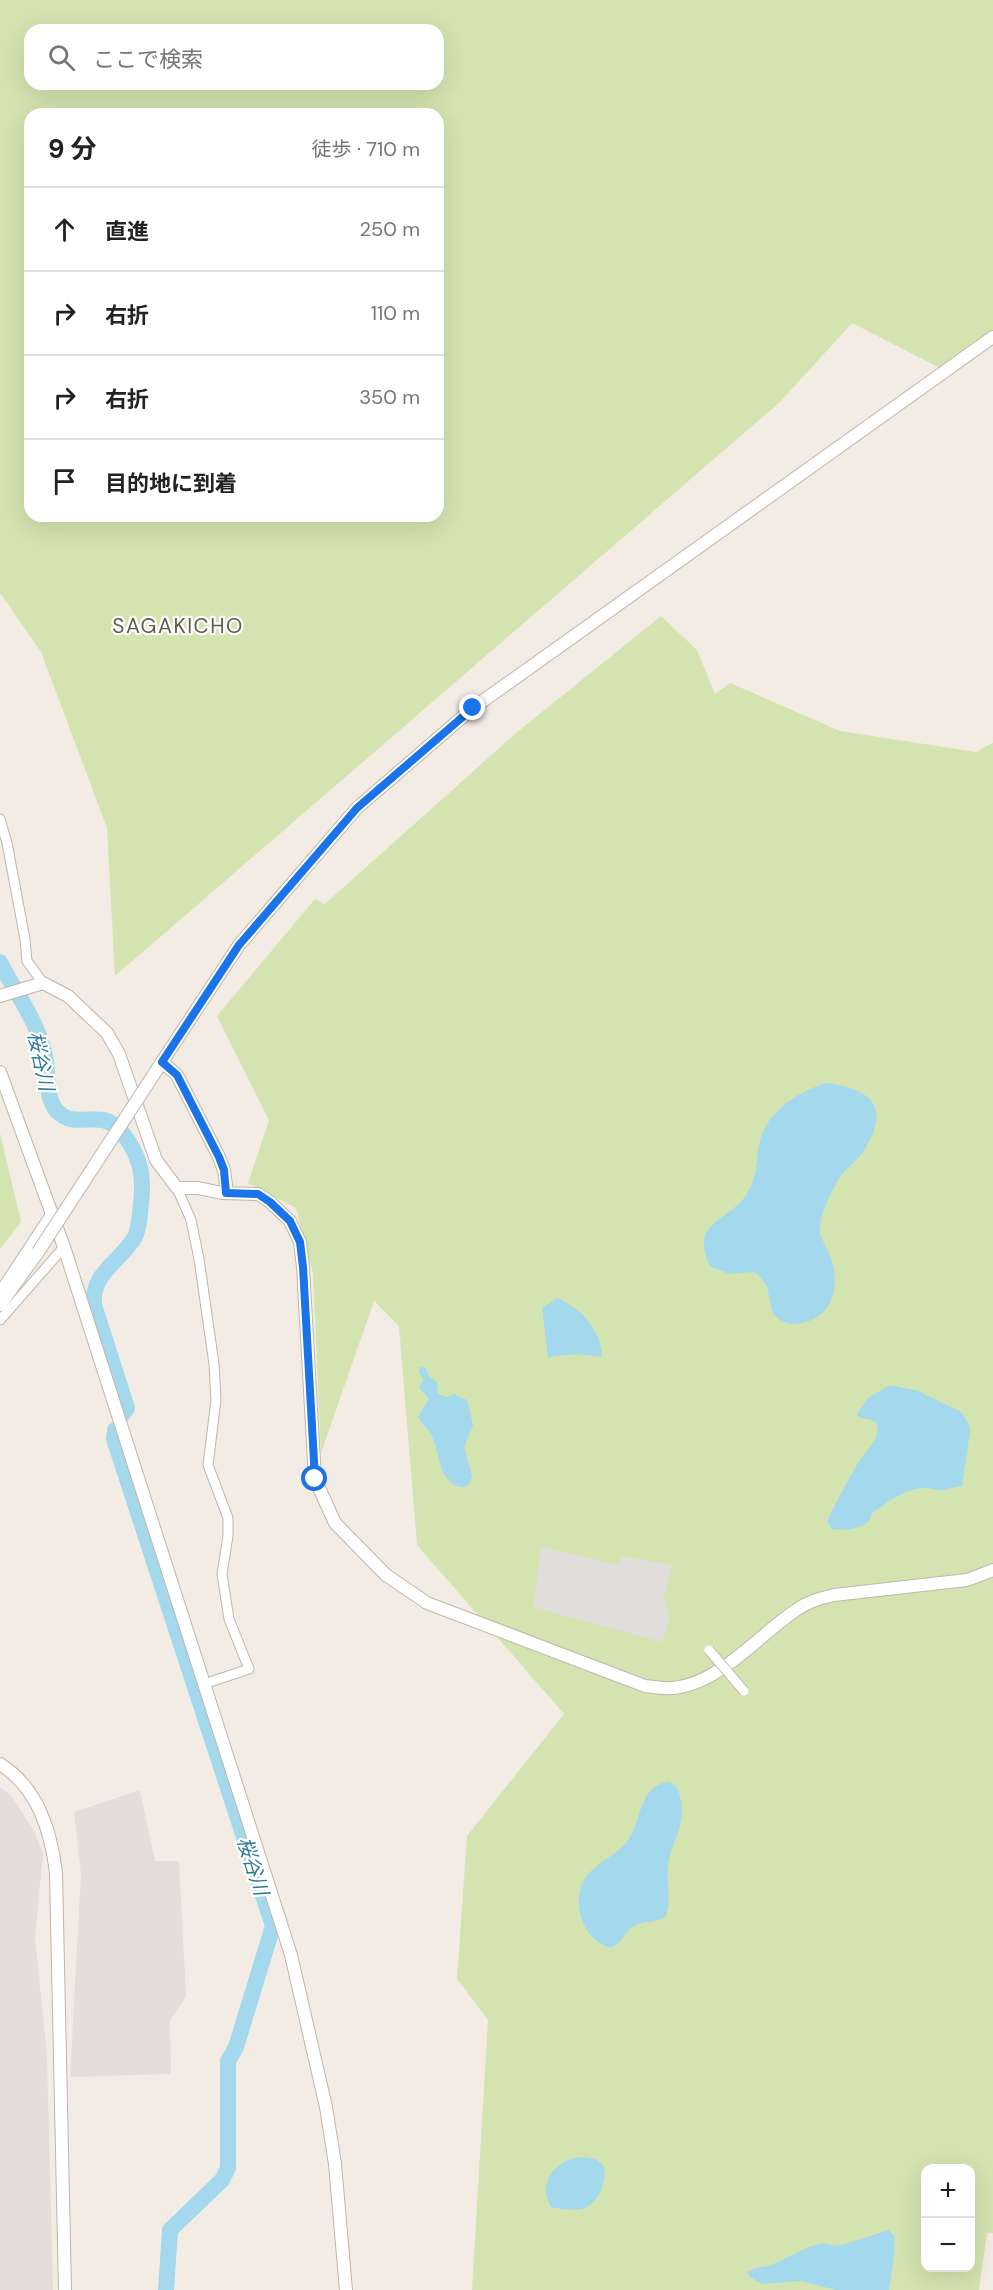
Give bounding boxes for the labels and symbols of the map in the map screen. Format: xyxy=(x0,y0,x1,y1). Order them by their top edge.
district label: SAGAKICHO xyxy=(112,612,244,640)
route end xyxy=(459,694,485,720)
water label: 桜谷川 xyxy=(22,1029,60,1095)
route start xyxy=(301,1465,327,1491)
water label: 桜谷川 xyxy=(231,1833,275,1900)

